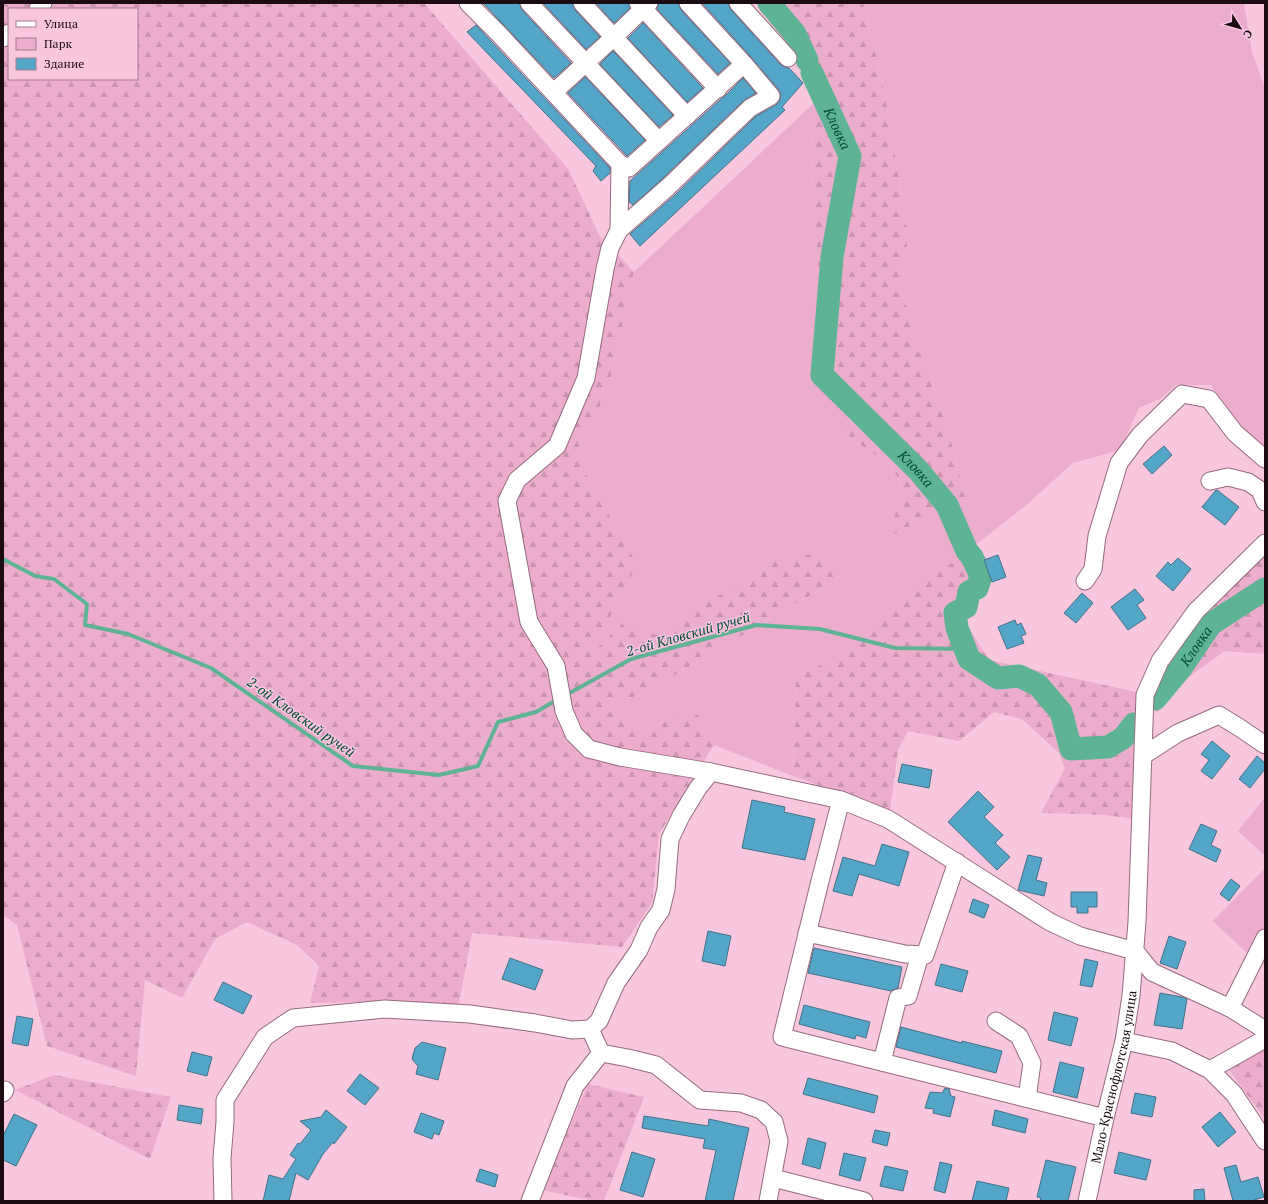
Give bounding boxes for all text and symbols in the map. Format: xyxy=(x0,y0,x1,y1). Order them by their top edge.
legend xyxy=(8,8,138,80)
north arrow xyxy=(1220,8,1260,48)
text: Улица xyxy=(44,16,78,31)
text: С xyxy=(1240,27,1256,41)
text: Парк xyxy=(44,36,72,51)
text: Здание xyxy=(44,56,84,71)
water label: Кловка xyxy=(820,103,856,152)
water label: Кловка xyxy=(893,445,938,491)
water label: 2-ой Кловский ручей xyxy=(623,607,752,661)
water label: Кловка xyxy=(1175,622,1216,670)
water label: 2-ой Кловский ручей xyxy=(243,671,360,761)
street label: Мало-Краснофлотская улица xyxy=(1086,989,1140,1165)

